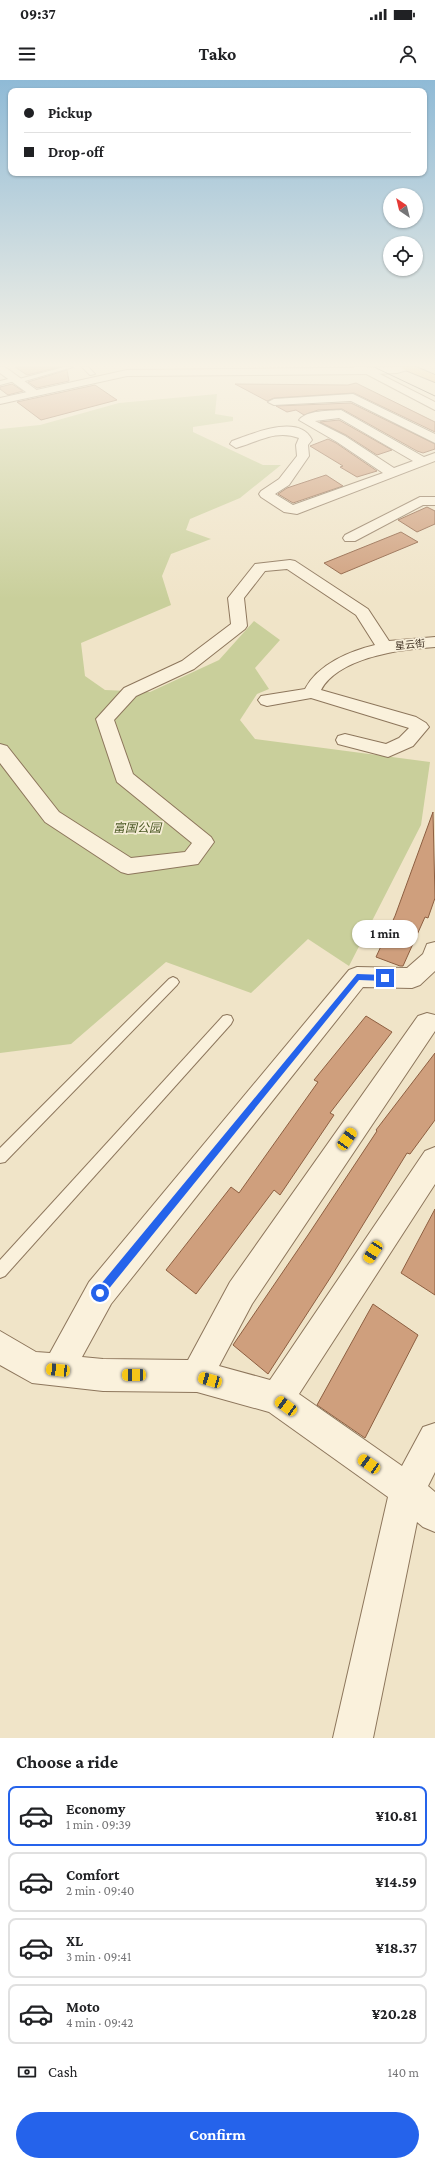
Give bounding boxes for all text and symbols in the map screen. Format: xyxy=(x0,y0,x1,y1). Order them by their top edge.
text: 09:37 xyxy=(20,6,56,22)
icon: menu xyxy=(16,43,38,65)
icon: person xyxy=(397,43,419,65)
text: Tako xyxy=(199,44,236,64)
text: Pickup xyxy=(48,105,92,121)
text: Drop-off xyxy=(48,144,104,160)
north arrow xyxy=(383,188,423,228)
map controls xyxy=(383,188,423,276)
button: locate xyxy=(383,236,423,276)
street label: 星云街 xyxy=(395,637,426,652)
park label: 富国公园 xyxy=(113,821,163,835)
callout: 1 min xyxy=(352,920,418,948)
text: 1 min xyxy=(370,926,400,941)
route end xyxy=(376,969,394,987)
car xyxy=(335,1126,359,1152)
car xyxy=(361,1239,385,1265)
route start xyxy=(91,1284,109,1302)
car xyxy=(45,1363,71,1377)
car xyxy=(122,1369,146,1381)
car xyxy=(197,1371,223,1389)
car xyxy=(273,1394,299,1418)
car xyxy=(356,1452,382,1476)
text: Choose a ride xyxy=(16,1752,118,1772)
icon: car xyxy=(18,1798,54,1834)
text: Economy xyxy=(66,1801,125,1817)
text: ¥10.81 xyxy=(376,1808,417,1824)
text: 1 min · 09:39 xyxy=(66,1817,131,1832)
icon: car xyxy=(18,1864,54,1900)
text: Comfort xyxy=(66,1867,120,1883)
text: ¥14.59 xyxy=(375,1874,417,1890)
text: 2 min · 09:40 xyxy=(66,1883,134,1898)
icon: car xyxy=(18,1930,54,1966)
text: XL xyxy=(66,1933,83,1949)
text: ¥18.37 xyxy=(376,1940,417,1956)
text: 3 min · 09:41 xyxy=(66,1949,131,1964)
icon: car xyxy=(18,1996,54,2032)
text: Moto xyxy=(66,1999,100,2015)
text: ¥20.28 xyxy=(372,2006,417,2022)
text: 4 min · 09:42 xyxy=(66,2015,134,2030)
icon: cash xyxy=(16,2061,38,2083)
text: Cash xyxy=(48,2064,78,2080)
text: 140 m xyxy=(388,2065,419,2080)
button: Confirm xyxy=(16,2112,419,2158)

